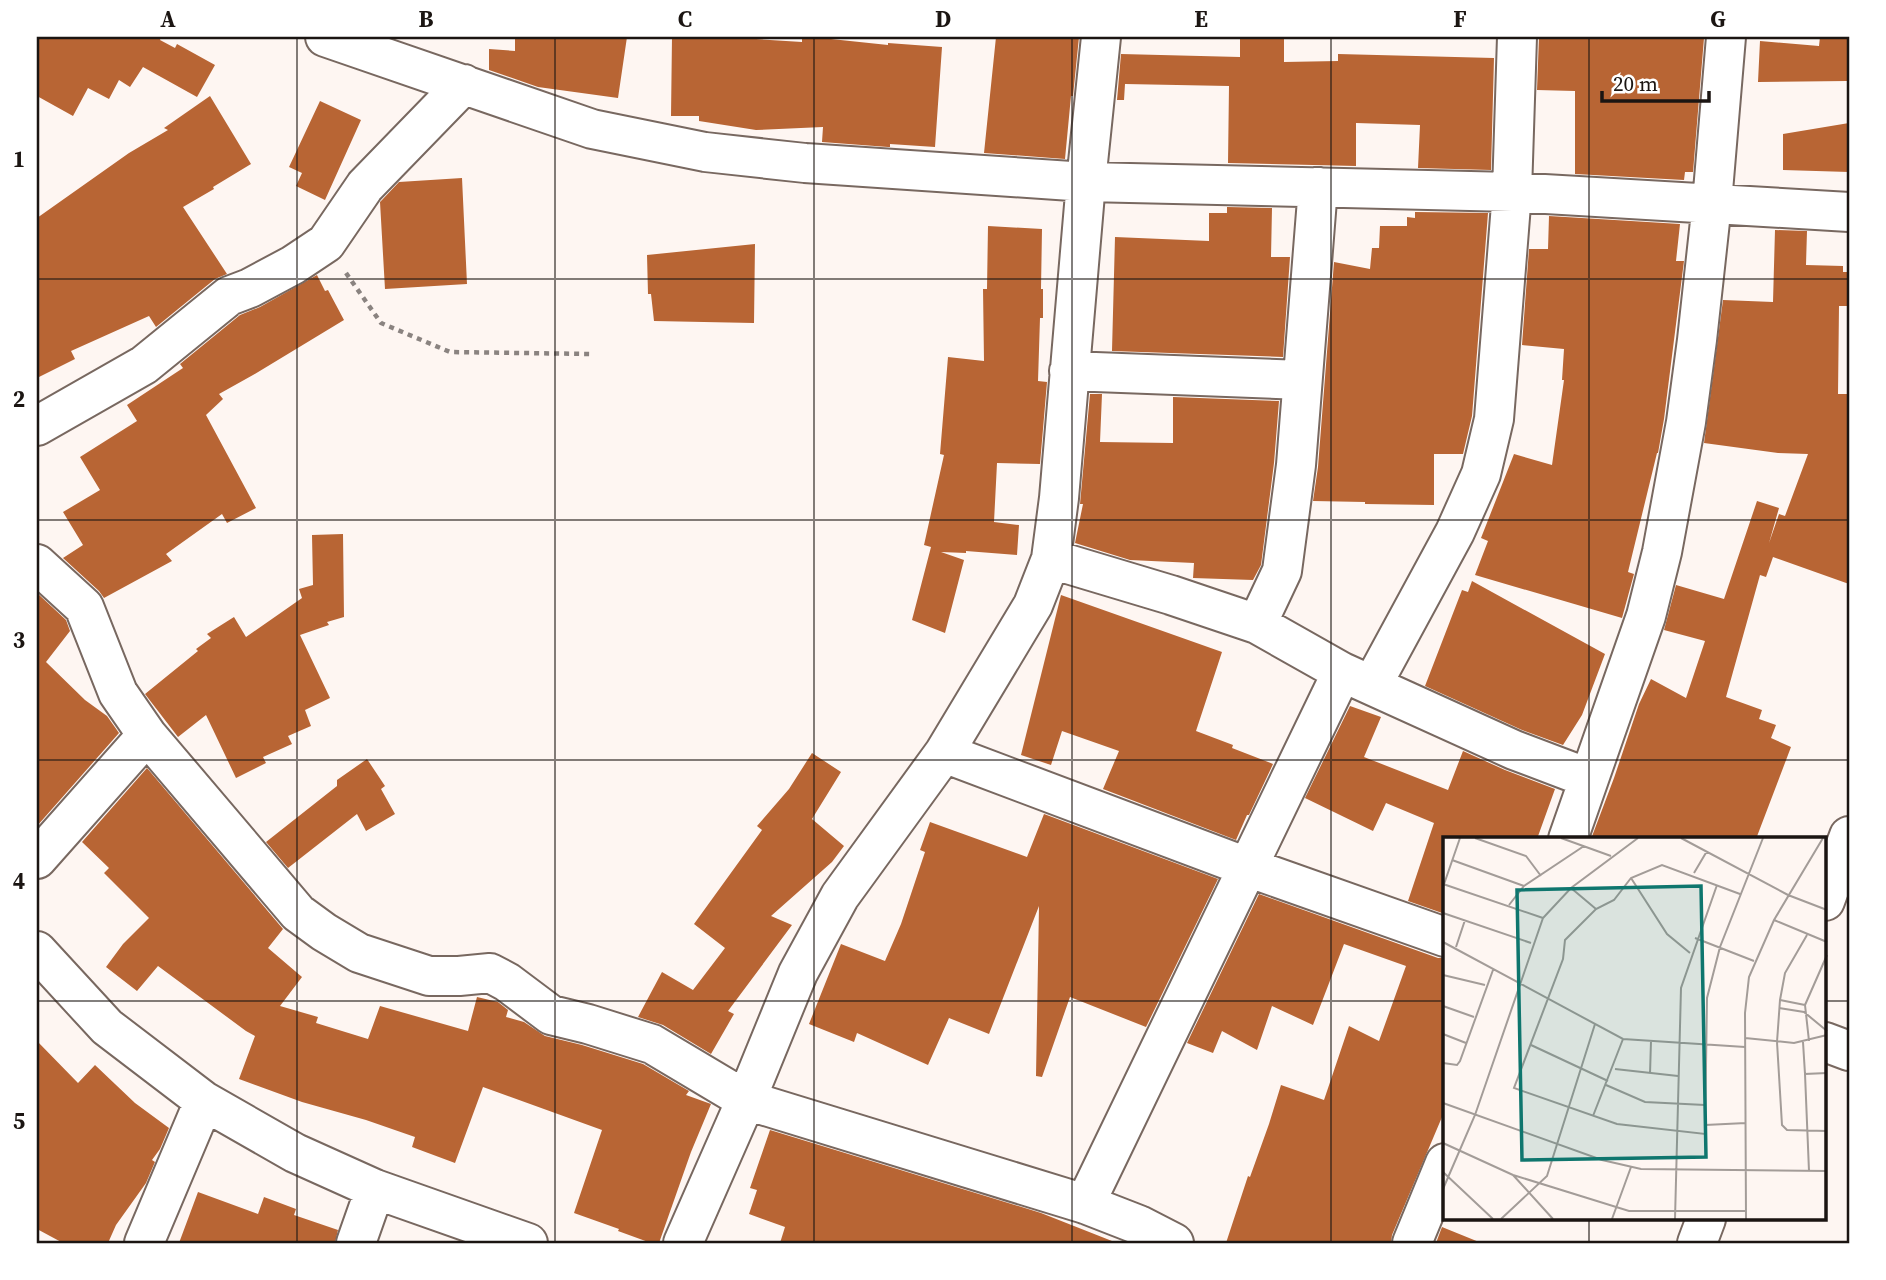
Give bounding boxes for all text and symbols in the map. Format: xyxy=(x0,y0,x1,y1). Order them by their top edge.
text: A xyxy=(160,3,176,35)
text: B xyxy=(419,3,434,35)
text: C xyxy=(678,3,692,35)
text: D xyxy=(935,3,951,35)
text: E xyxy=(1194,3,1208,35)
text: F xyxy=(1453,3,1467,35)
text: G xyxy=(1710,3,1726,35)
scale bar xyxy=(1602,60,1709,104)
text: 20 m xyxy=(1613,69,1658,98)
text: 1 xyxy=(13,143,25,175)
text: 2 xyxy=(13,383,25,415)
text: 3 xyxy=(13,624,25,656)
inset map xyxy=(1443,837,1826,1220)
text: 4 xyxy=(13,865,25,897)
text: 5 xyxy=(13,1105,25,1137)

